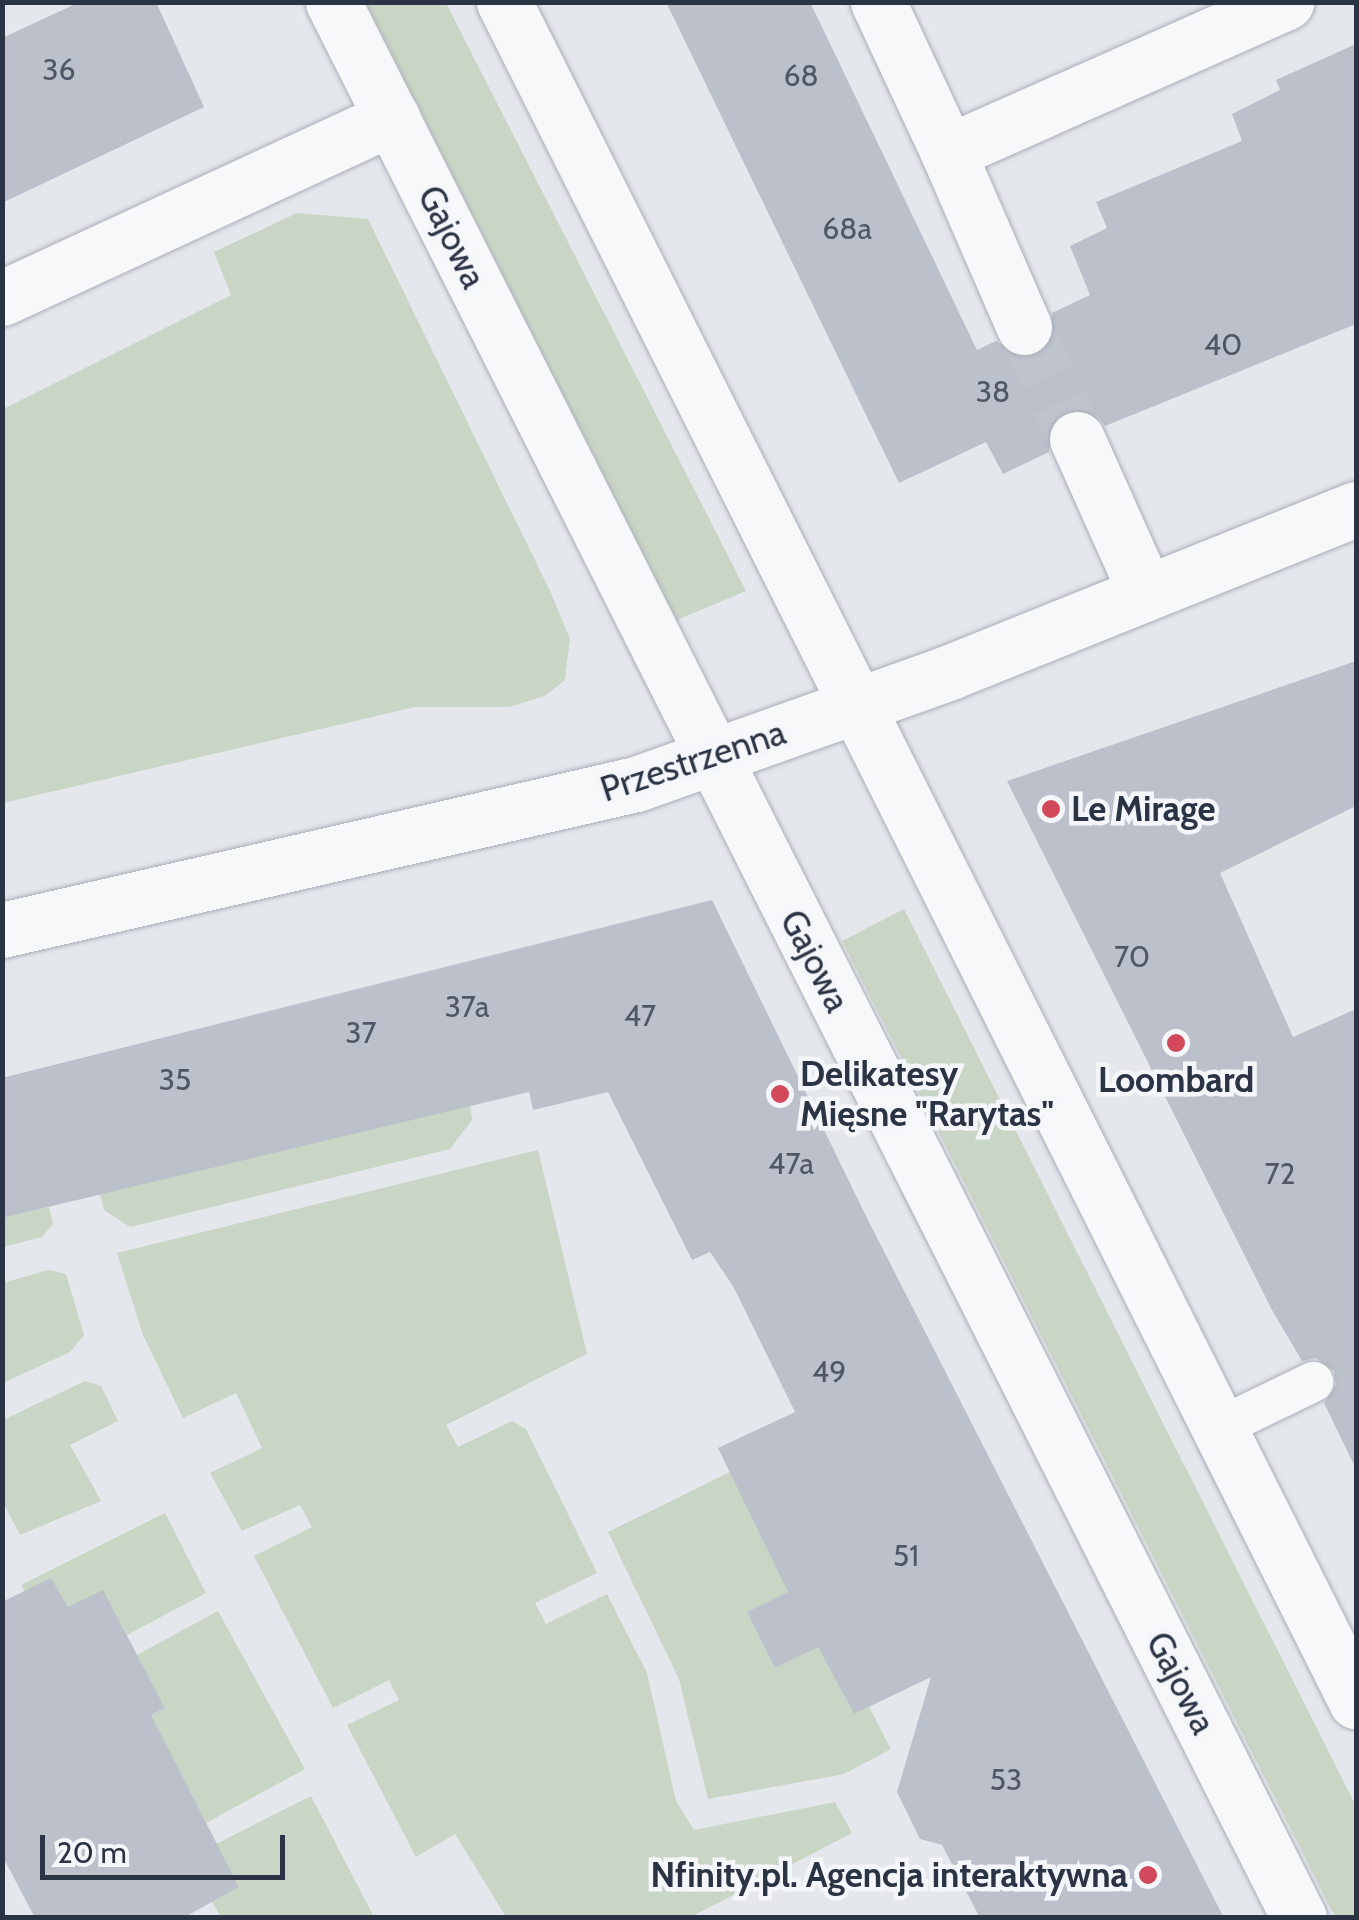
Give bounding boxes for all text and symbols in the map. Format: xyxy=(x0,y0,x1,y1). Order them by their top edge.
house number: 36 xyxy=(42,52,76,88)
house number: 68 xyxy=(783,58,819,94)
street label: Gajowa xyxy=(409,179,495,295)
house number: 68a xyxy=(822,211,872,247)
house number: 40 xyxy=(1204,327,1242,363)
house number: 38 xyxy=(976,374,1010,410)
street label: Przestrzenna xyxy=(595,711,791,811)
place label: Le Mirage xyxy=(1071,788,1216,830)
marker: Le Mirage xyxy=(1040,798,1062,820)
street label: Gajowa xyxy=(772,903,858,1019)
house number: 70 xyxy=(1114,939,1150,975)
house number: 37a xyxy=(445,989,489,1025)
house number: 47 xyxy=(624,998,656,1034)
house number: 37 xyxy=(345,1015,377,1051)
marker: Loombard xyxy=(1165,1032,1187,1054)
place label: Delikatesy Mięsne "Rarytas" xyxy=(800,1053,1054,1135)
place label: Loombard xyxy=(1098,1059,1254,1101)
house number: 35 xyxy=(159,1062,191,1098)
marker: Delikatesy Mięsne "Rarytas" xyxy=(769,1083,791,1105)
house number: 47a xyxy=(768,1146,814,1182)
house number: 72 xyxy=(1265,1156,1295,1192)
house number: 49 xyxy=(812,1354,846,1390)
house number: 51 xyxy=(893,1538,919,1574)
street label: Gajowa xyxy=(1138,1625,1224,1741)
house number: 53 xyxy=(990,1762,1022,1798)
scale bar xyxy=(45,1815,290,1877)
text: 20 m xyxy=(57,1834,127,1871)
place label: Nfinity.pl. Agencja interaktywna xyxy=(651,1854,1128,1896)
marker: Nfinity.pl. Agencja interaktywna xyxy=(1137,1864,1159,1886)

